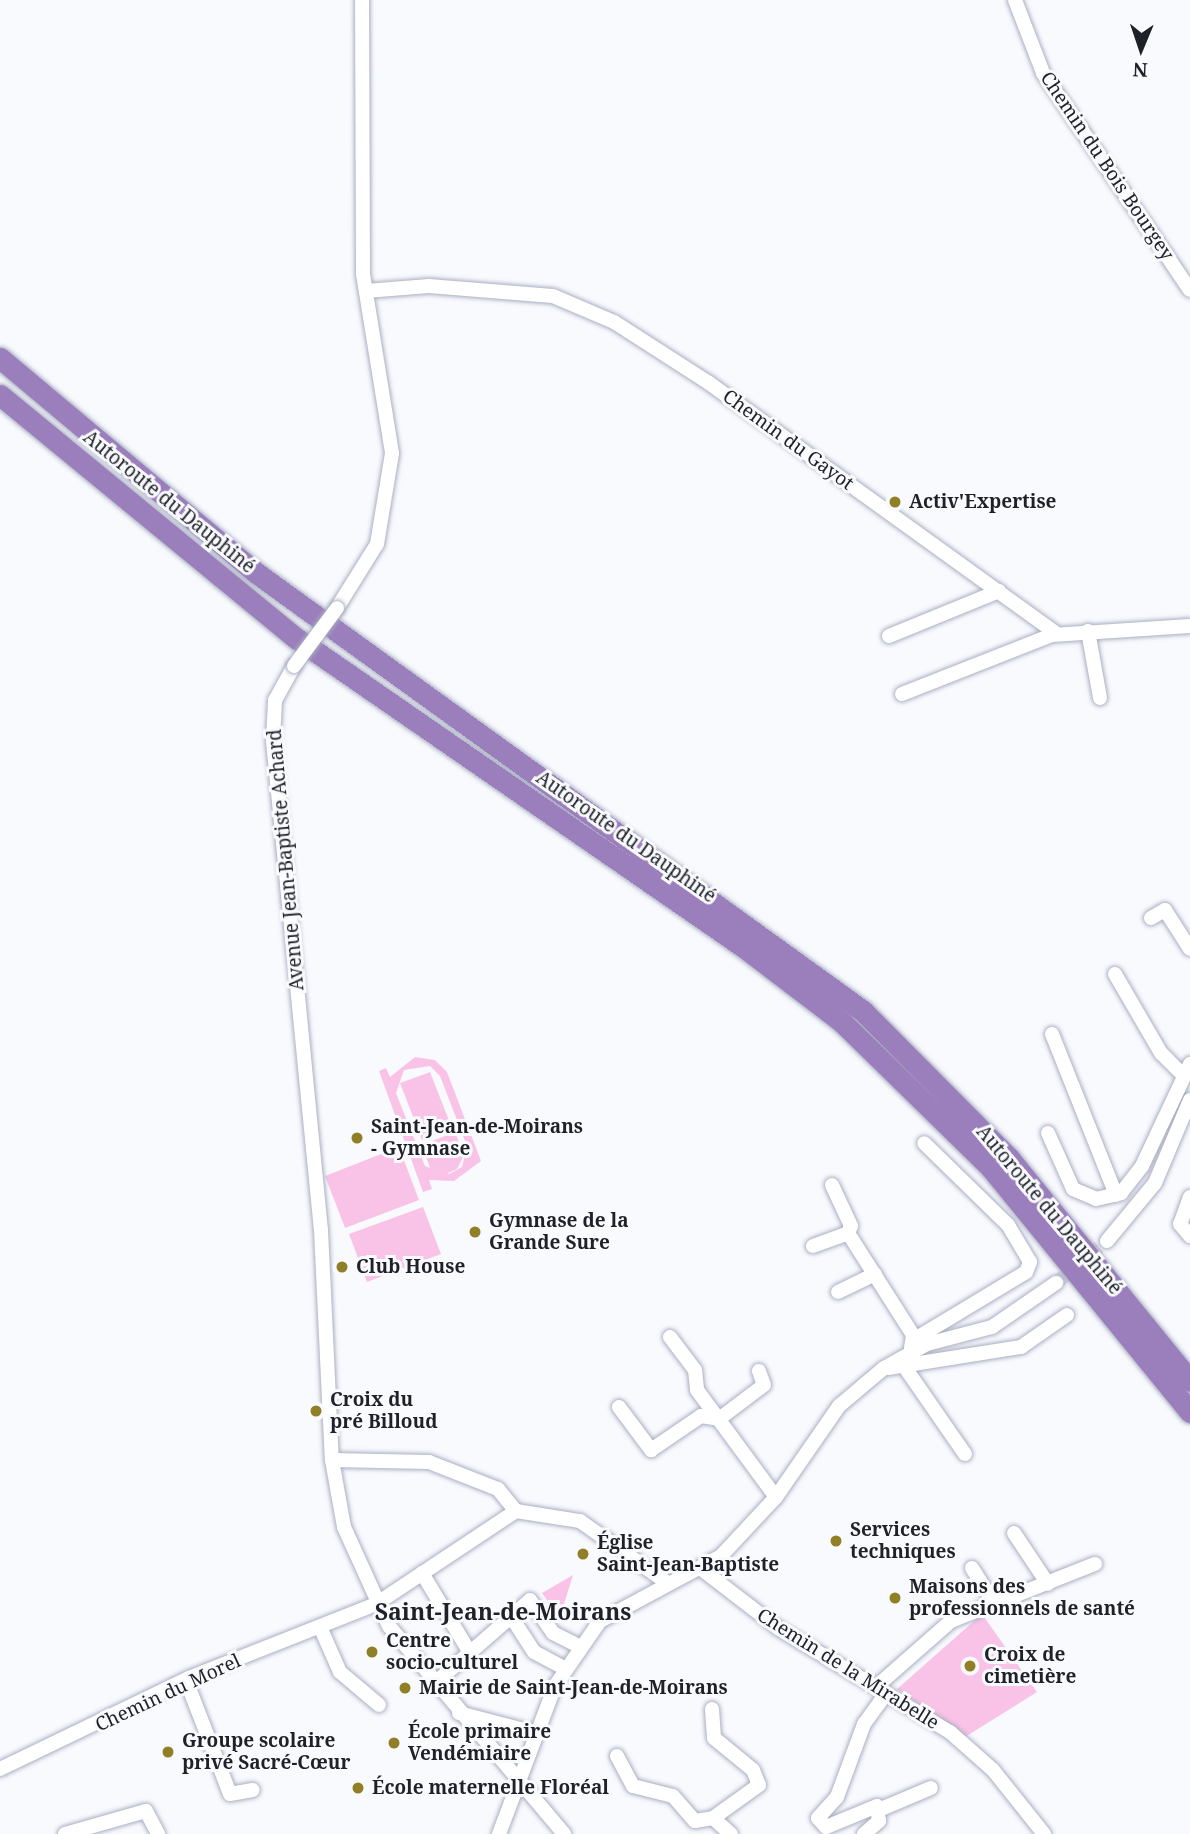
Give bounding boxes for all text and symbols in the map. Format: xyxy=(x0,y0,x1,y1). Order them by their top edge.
north arrow xyxy=(1106,14,1176,84)
text: N xyxy=(1132,57,1148,83)
street label: Chemin du Bois Bourgey xyxy=(1035,67,1179,265)
street label: Chemin du Gayot xyxy=(718,385,858,495)
street label: Autoroute du Dauphiné xyxy=(79,426,259,578)
place label: Activ'Expertise xyxy=(909,491,1056,513)
marker: Activ'Expertise xyxy=(887,494,903,510)
street label: Avenue Jean-Baptiste Achard xyxy=(263,728,309,992)
street label: Autoroute du Dauphiné xyxy=(532,766,720,908)
place label: Saint-Jean-de-Moirans - Gymnase xyxy=(371,1116,583,1160)
street label: Autoroute du Dauphiné xyxy=(971,1121,1127,1299)
marker: Saint-Jean-de-Moirans - Gymnase xyxy=(349,1130,365,1146)
place label: Gymnase de la Grande Sure xyxy=(489,1210,629,1254)
marker: Gymnase de la Grande Sure xyxy=(467,1224,483,1240)
place label: Club House xyxy=(356,1256,465,1278)
marker: Club House xyxy=(334,1259,350,1275)
place label: Croix du pré Billoud xyxy=(330,1389,438,1433)
marker: Croix du pré Billoud xyxy=(308,1403,324,1419)
place label: Services techniques xyxy=(850,1519,956,1563)
place label: Église Saint-Jean-Baptiste xyxy=(597,1532,779,1576)
marker: Services techniques xyxy=(828,1533,844,1549)
marker: Église Saint-Jean-Baptiste xyxy=(575,1546,591,1562)
place label: Maisons des professionnels de santé xyxy=(909,1576,1135,1620)
marker: Maisons des professionnels de santé xyxy=(887,1590,903,1606)
district label: Saint-Jean-de-Moirans xyxy=(375,1597,631,1625)
street label: Chemin de la Mirabelle xyxy=(753,1604,943,1734)
place label: Centre socio-culturel xyxy=(386,1630,518,1674)
marker: Centre socio-culturel xyxy=(364,1644,380,1660)
place label: Croix de cimetière xyxy=(984,1644,1076,1688)
street label: Chemin du Morel xyxy=(92,1649,244,1737)
marker: Croix de cimetière xyxy=(962,1658,978,1674)
place label: Mairie de Saint-Jean-de-Moirans xyxy=(419,1677,728,1699)
marker: Mairie de Saint-Jean-de-Moirans xyxy=(397,1680,413,1696)
place label: École primaire Vendémiaire xyxy=(408,1721,551,1765)
place label: Groupe scolaire privé Sacré-Cœur xyxy=(182,1730,350,1774)
marker: École primaire Vendémiaire xyxy=(386,1735,402,1751)
marker: Groupe scolaire privé Sacré-Cœur xyxy=(160,1744,176,1760)
place label: École maternelle Floréal xyxy=(372,1777,609,1799)
marker: École maternelle Floréal xyxy=(350,1780,366,1796)

